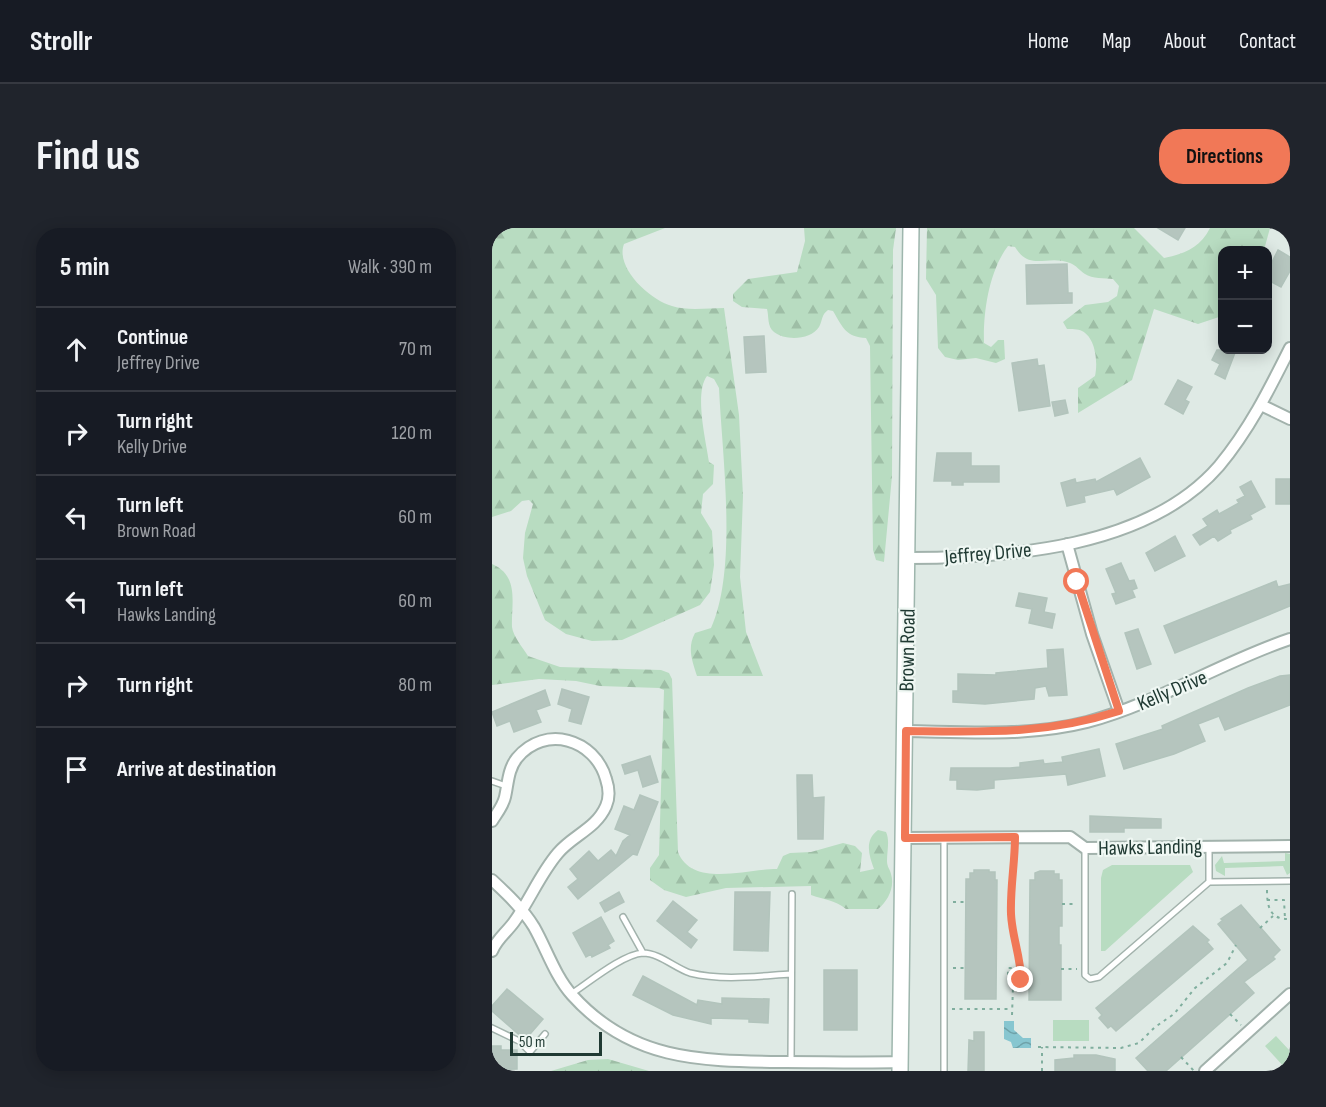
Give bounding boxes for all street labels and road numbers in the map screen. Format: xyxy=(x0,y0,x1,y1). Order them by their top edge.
street label: Jeffrey Drive xyxy=(943,537,1032,570)
street label: Brown Road xyxy=(894,608,921,692)
street label: Kelly Drive xyxy=(1133,665,1211,716)
street label: Hawks Landing xyxy=(1098,834,1202,861)

